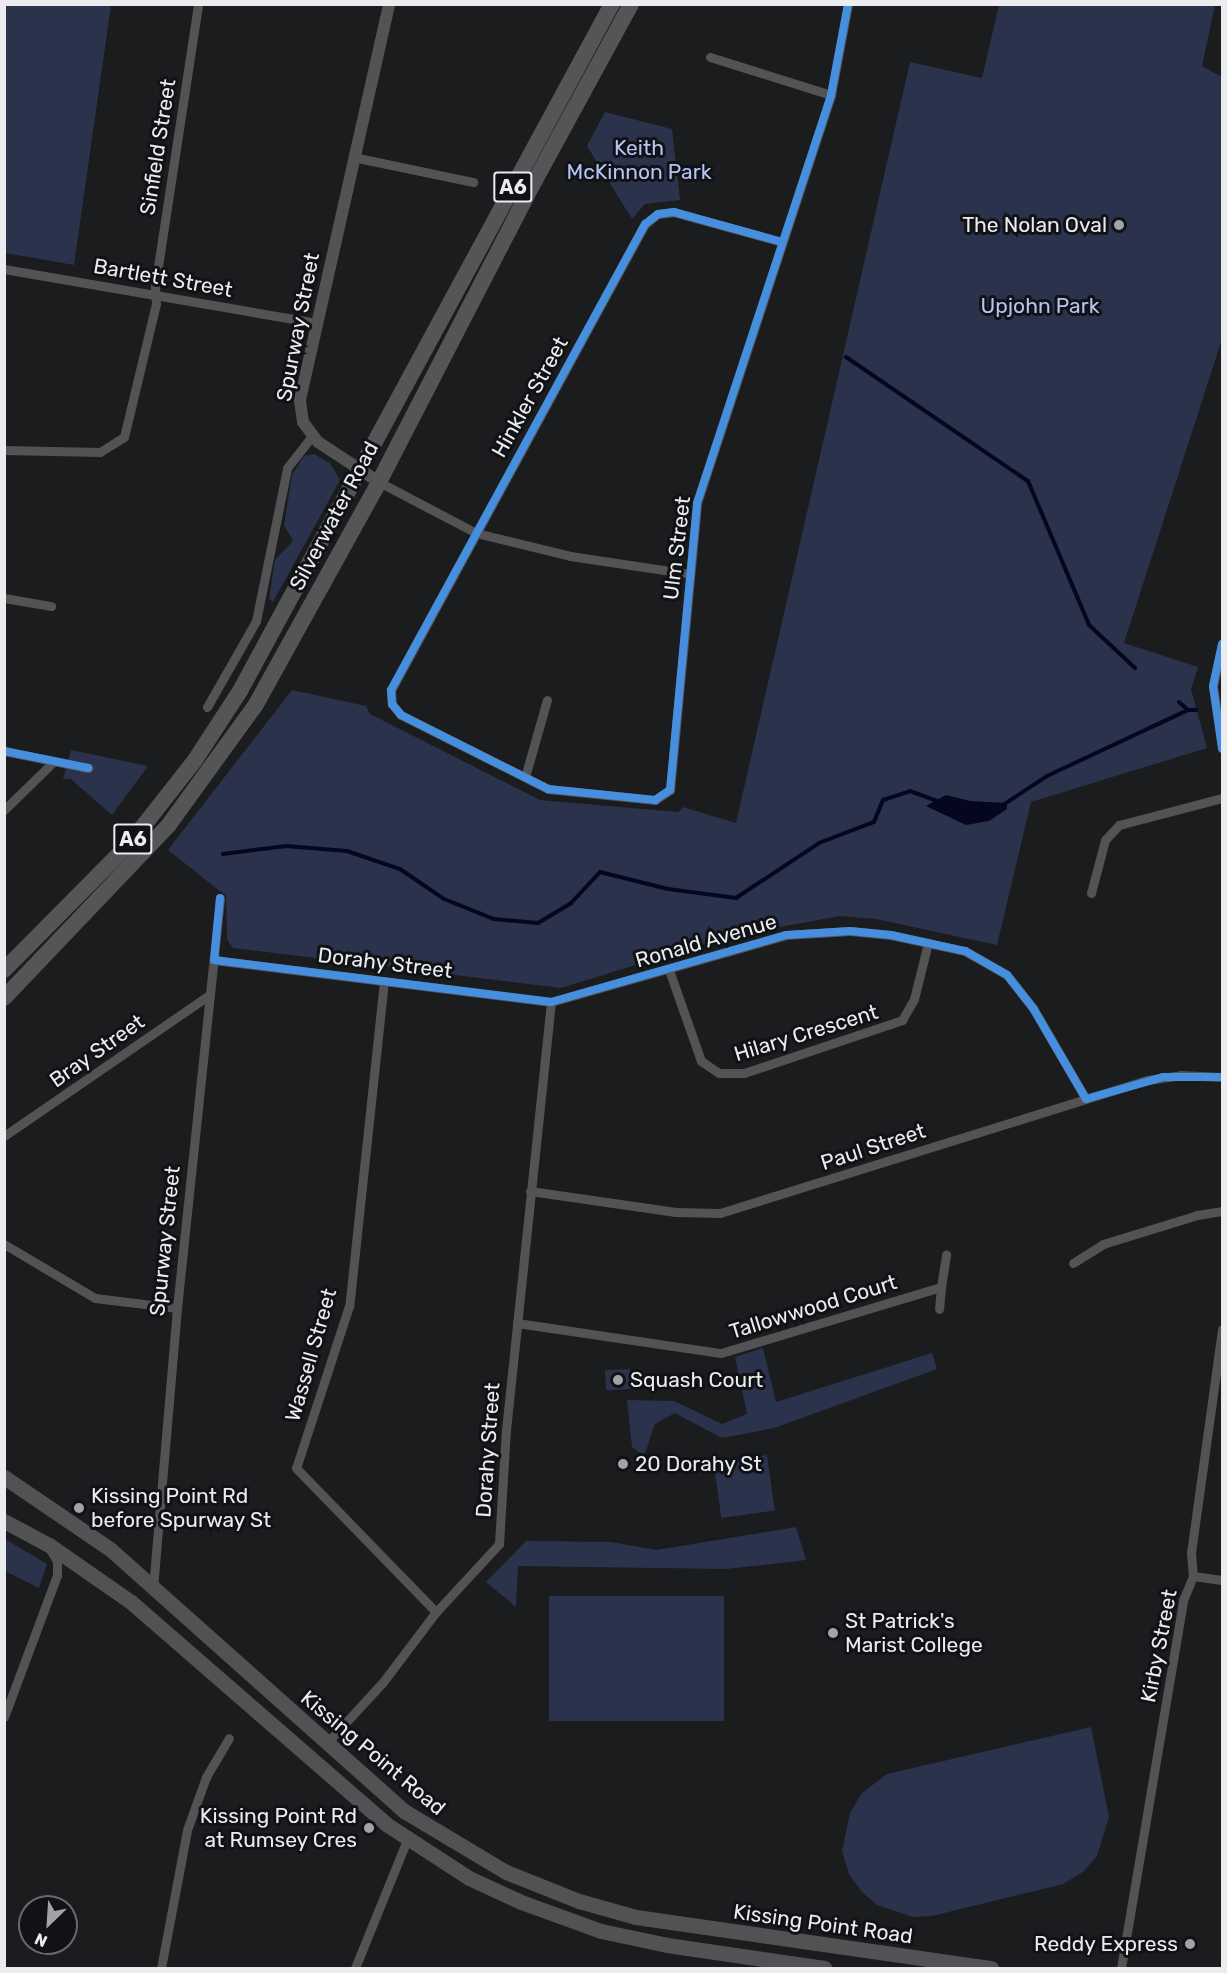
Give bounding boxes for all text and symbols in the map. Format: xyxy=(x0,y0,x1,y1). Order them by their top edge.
street label: Sinfield Street xyxy=(135,77,181,217)
park label: Keith McKinnon Park xyxy=(566,135,712,185)
road number: A6 xyxy=(492,170,534,204)
place label: The Nolan Oval xyxy=(962,212,1107,238)
marker: The Nolan Oval xyxy=(1112,218,1126,232)
street label: Spurway Street xyxy=(271,250,325,404)
street label: Bartlett Street xyxy=(91,253,235,303)
park label: Upjohn Park xyxy=(981,293,1099,319)
street label: Hinkler Street xyxy=(486,332,574,462)
street label: Silverwater Road xyxy=(284,437,384,595)
street label: Ulm Street xyxy=(658,495,696,601)
road number: A6 xyxy=(112,822,154,856)
street label: Ronald Avenue xyxy=(632,909,780,973)
street label: Dorahy Street xyxy=(316,942,454,984)
street label: Hilary Crescent xyxy=(731,999,881,1067)
street label: Bray Street xyxy=(44,1009,150,1093)
street label: Paul Street xyxy=(818,1118,928,1176)
street label: Spurway Street xyxy=(145,1164,185,1318)
street label: Tallowwood Court xyxy=(726,1270,900,1344)
street label: Wassell Street xyxy=(280,1286,342,1424)
place label: Squash Court xyxy=(630,1367,763,1393)
marker: Squash Court xyxy=(611,1373,625,1387)
street label: Dorahy Street xyxy=(471,1381,505,1519)
place label: 20 Dorahy St xyxy=(635,1451,762,1477)
marker: 20 Dorahy St xyxy=(616,1457,630,1471)
place label: Kissing Point Rd before Spurway St xyxy=(91,1483,272,1533)
marker: Kissing Point Rd before Spurway St xyxy=(72,1501,86,1515)
street label: Kirby Street xyxy=(1136,1587,1182,1705)
place label: St Patrick's Marist College xyxy=(845,1608,983,1658)
marker: St Patrick's Marist College xyxy=(826,1626,840,1640)
street label: Kissing Point Road xyxy=(296,1685,450,1821)
place label: Kissing Point Rd at Rumsey Cres xyxy=(200,1803,357,1853)
marker: Kissing Point Rd at Rumsey Cres xyxy=(362,1821,376,1835)
north arrow xyxy=(18,1895,78,1955)
street label: Kissing Point Road xyxy=(732,1899,914,1949)
text: N xyxy=(32,1929,50,1951)
place label: Reddy Express xyxy=(1033,1931,1178,1957)
marker: Reddy Express xyxy=(1183,1937,1197,1951)

